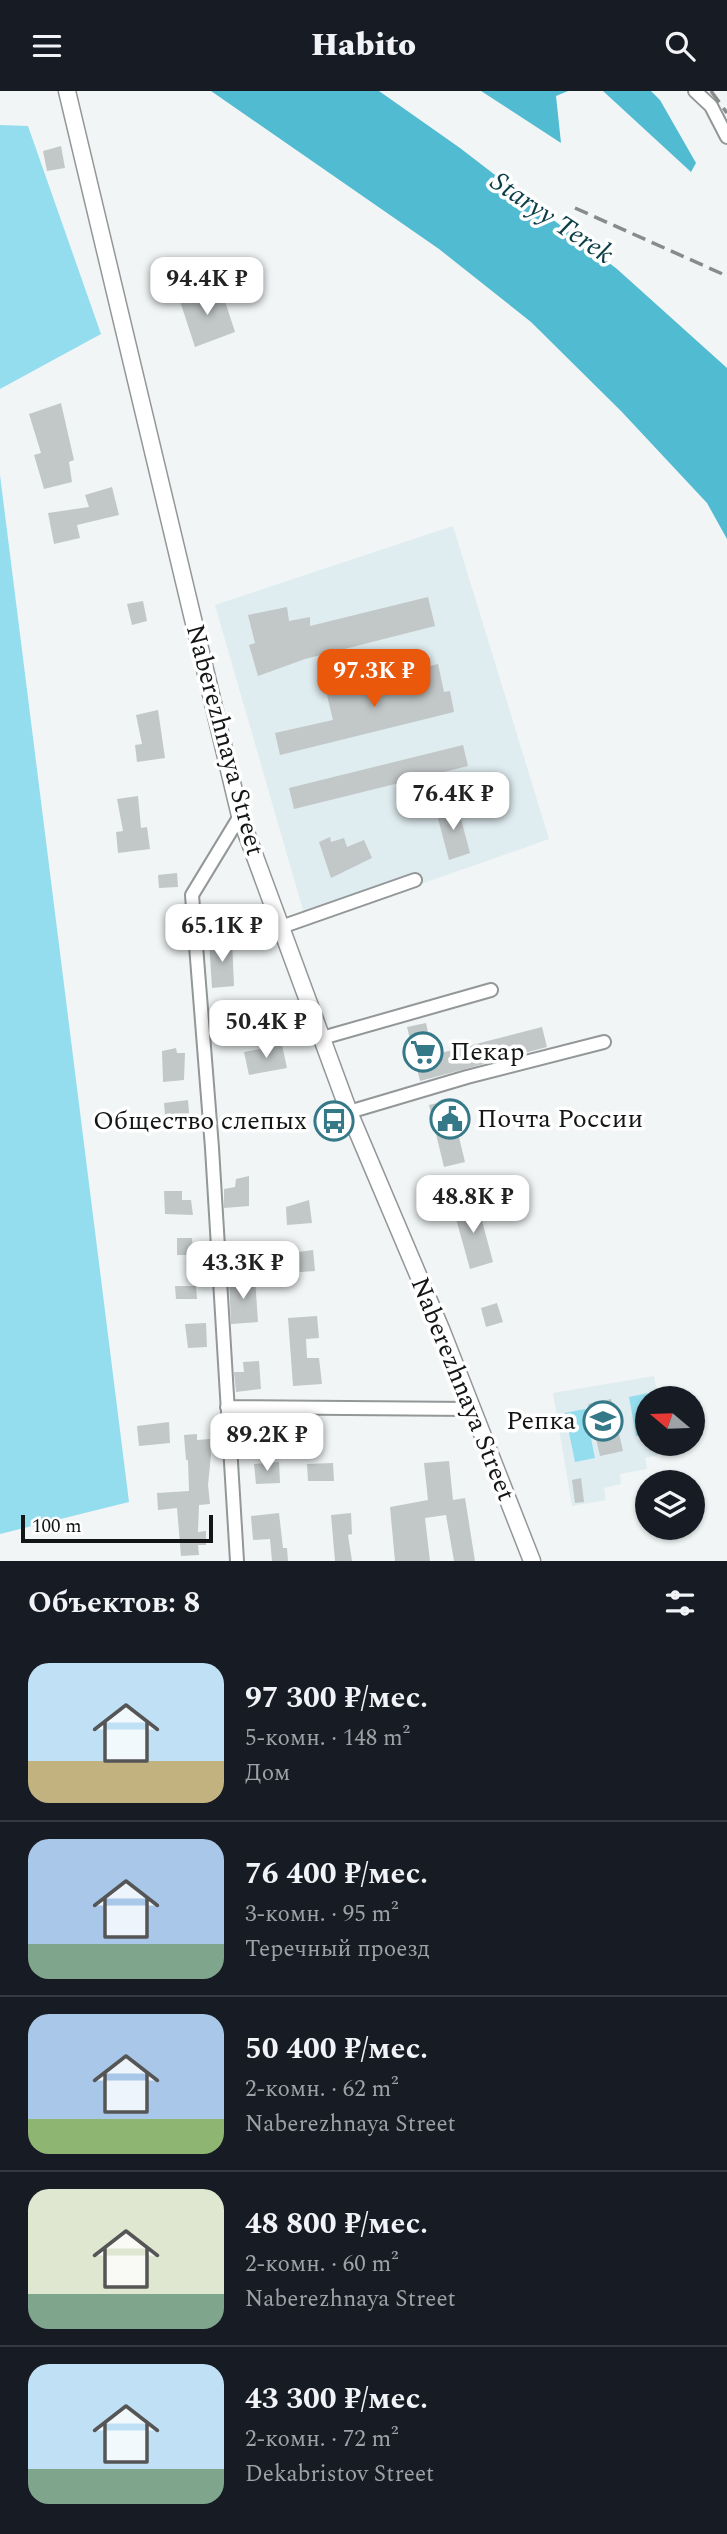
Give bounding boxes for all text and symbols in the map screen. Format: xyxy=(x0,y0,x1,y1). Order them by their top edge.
text: Habito xyxy=(311,21,416,70)
icon: menu xyxy=(28,27,66,65)
icon: search xyxy=(661,27,699,65)
water label: Staryy Terek xyxy=(481,161,623,275)
pin: 94.4K ₽ xyxy=(142,257,272,317)
text: 94.4K ₽ xyxy=(166,262,248,297)
street label: Naberezhnaya Street xyxy=(175,620,275,860)
pin: 97.3K ₽ xyxy=(309,649,439,709)
text: 97.3K ₽ xyxy=(333,654,415,689)
pin: 76.4K ₽ xyxy=(388,773,518,832)
text: 76.4K ₽ xyxy=(412,777,494,812)
pin: 65.1K ₽ xyxy=(157,905,287,964)
text: 65.1K ₽ xyxy=(181,909,263,944)
pin: 50.4K ₽ xyxy=(201,1000,331,1060)
text: 50.4K ₽ xyxy=(225,1005,307,1040)
supermarket icon: Пекар xyxy=(402,1031,444,1073)
place label: Пекар xyxy=(450,1032,524,1072)
public building icon: Почта России xyxy=(429,1098,471,1140)
place label: Почта России xyxy=(477,1099,643,1139)
bus stop icon: Общество слепых xyxy=(313,1100,355,1142)
place label: Общество слепых xyxy=(93,1101,307,1141)
pin: 48.8K ₽ xyxy=(408,1175,538,1235)
text: 48.8K ₽ xyxy=(432,1180,514,1215)
pin: 43.3K ₽ xyxy=(178,1241,308,1301)
text: 43.3K ₽ xyxy=(202,1246,284,1281)
street label: Naberezhnaya Street xyxy=(400,1271,526,1507)
north arrow xyxy=(635,1386,705,1456)
map controls xyxy=(635,1386,705,1540)
school or university icon: Репка xyxy=(582,1400,624,1442)
place label: Репка xyxy=(506,1401,576,1441)
pin: 89.2K ₽ xyxy=(202,1413,332,1473)
text: 89.2K ₽ xyxy=(226,1418,308,1453)
button: layers xyxy=(635,1470,705,1540)
scale bar xyxy=(21,1512,214,1544)
text: 100 m xyxy=(32,1512,82,1541)
text: Объектов: 8 xyxy=(28,1580,200,1626)
icon: filters xyxy=(661,1584,699,1622)
text: 97 300 ₽/мес. xyxy=(245,1675,428,1721)
icon: home xyxy=(84,1691,168,1775)
text: 5-комн. · 148 m² xyxy=(245,1721,410,1756)
text: Дом xyxy=(245,1756,290,1791)
text: 76 400 ₽/мес. xyxy=(245,1851,428,1897)
icon: home xyxy=(84,1867,168,1951)
text: 3-комн. · 95 m² xyxy=(245,1897,399,1932)
text: Теречный проезд xyxy=(245,1932,430,1967)
text: 50 400 ₽/мес. xyxy=(245,2026,428,2072)
icon: home xyxy=(84,2042,168,2126)
text: 2-комн. · 62 m² xyxy=(245,2072,399,2107)
text: Naberezhnaya Street xyxy=(245,2107,456,2142)
text: 48 800 ₽/мес. xyxy=(245,2201,428,2247)
icon: home xyxy=(84,2217,168,2301)
text: 2-комн. · 60 m² xyxy=(245,2247,399,2282)
text: Naberezhnaya Street xyxy=(245,2282,456,2317)
text: 43 300 ₽/мес. xyxy=(245,2376,428,2422)
icon: home xyxy=(84,2392,168,2476)
text: 2-комн. · 72 m² xyxy=(245,2422,399,2457)
text: Dekabristov Street xyxy=(245,2457,434,2492)

